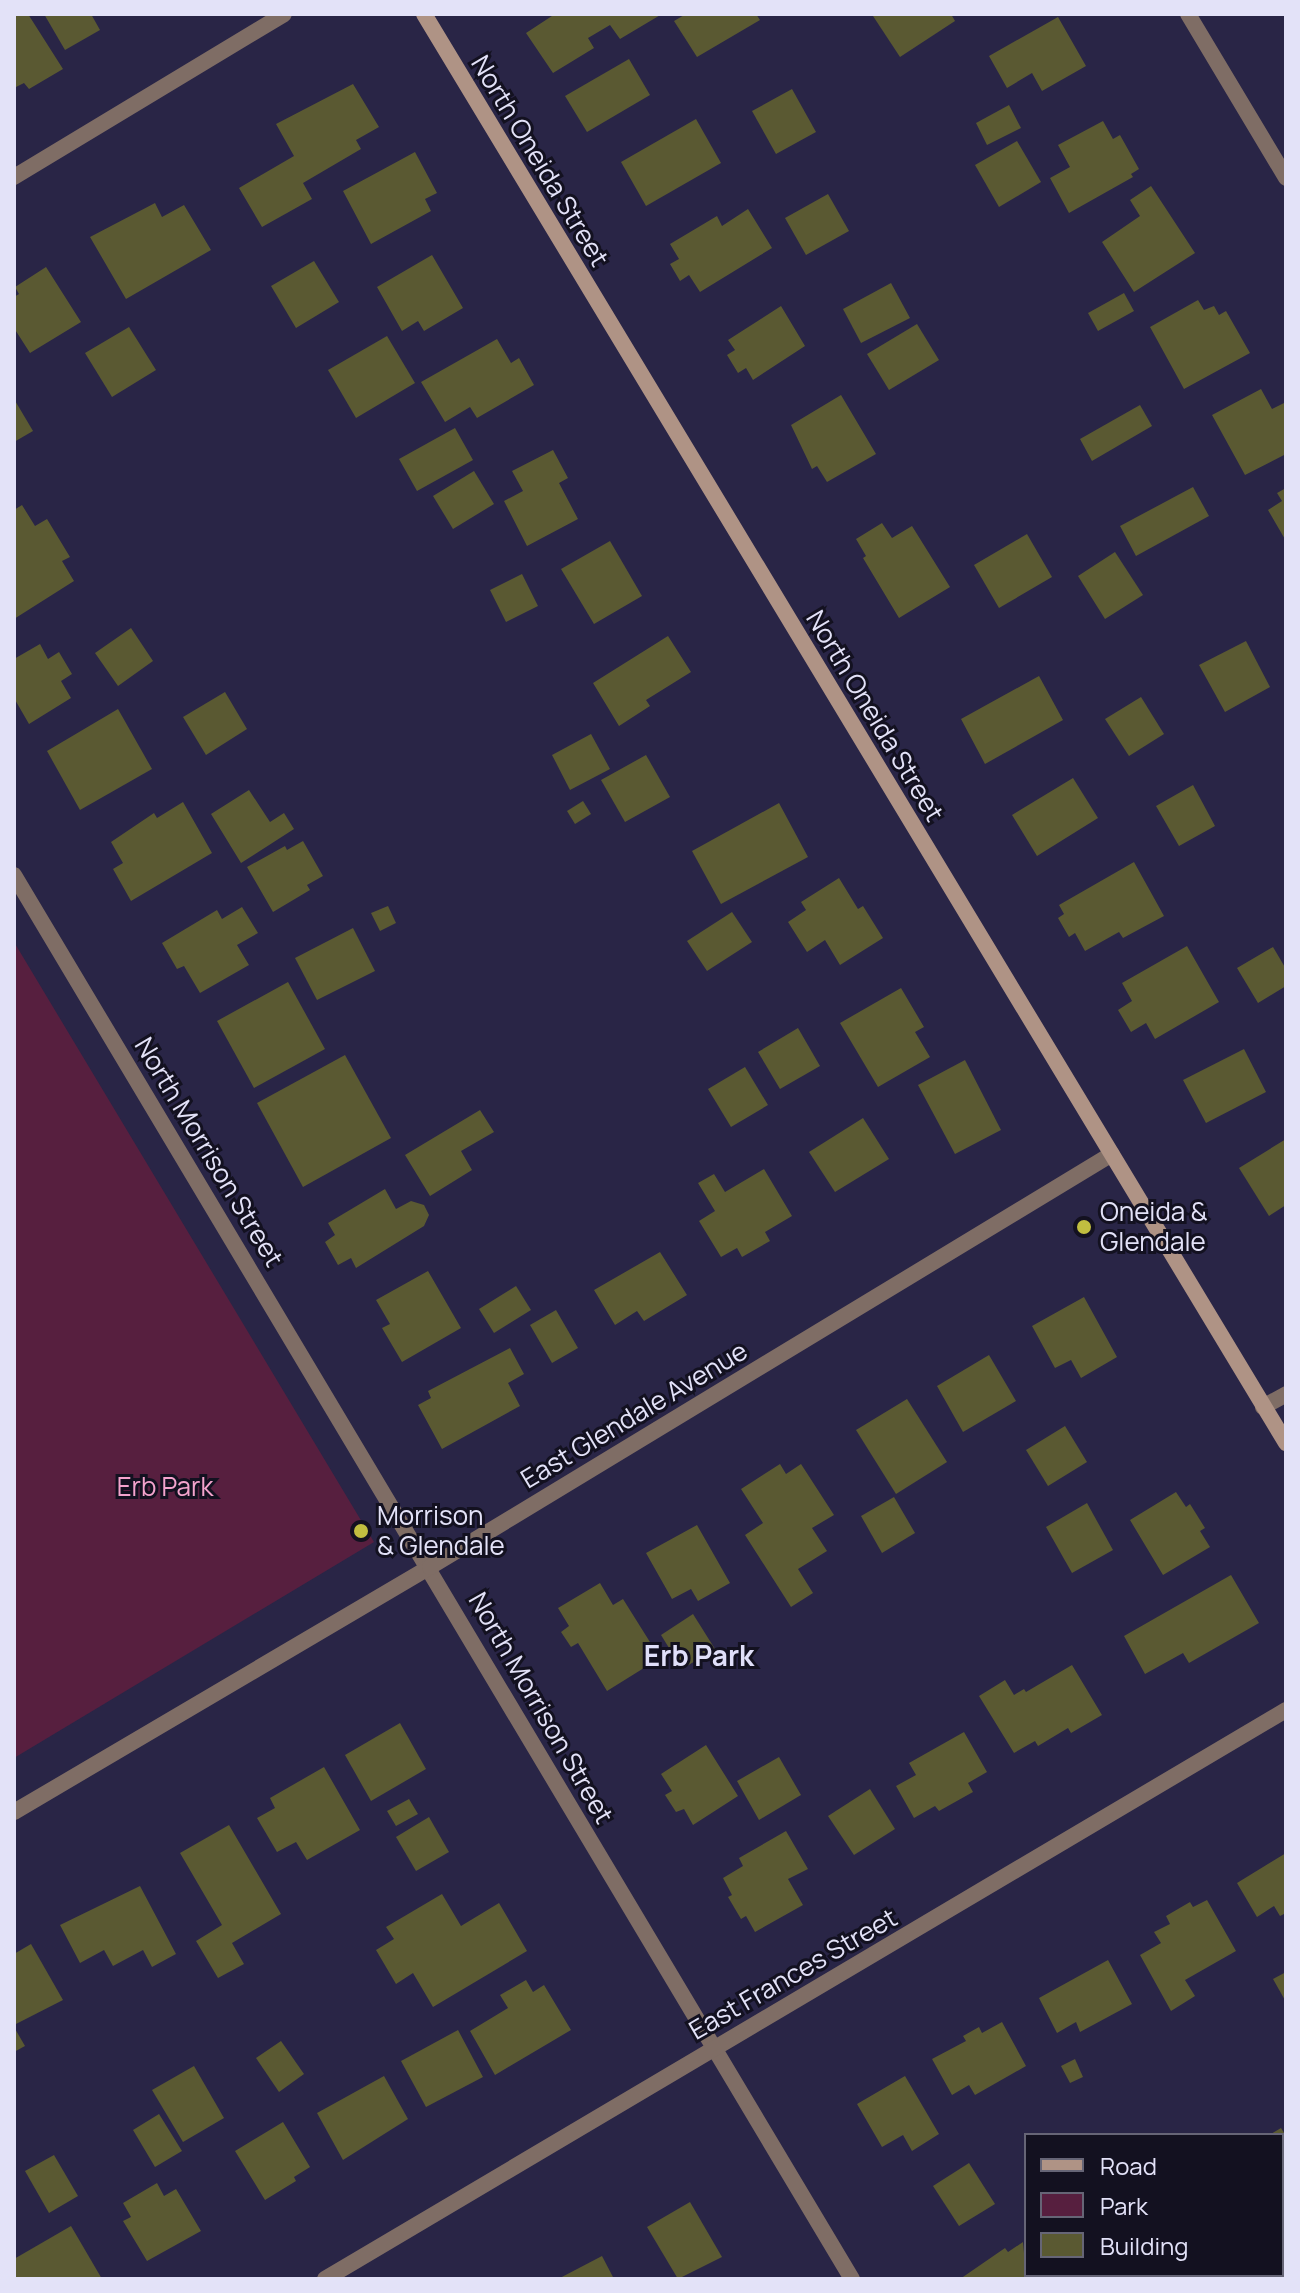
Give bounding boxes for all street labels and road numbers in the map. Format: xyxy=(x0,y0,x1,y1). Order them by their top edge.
street label: North Oneida Street xyxy=(465,50,615,272)
street label: North Oneida Street xyxy=(800,605,950,827)
street label: North Morrison Street xyxy=(128,1032,290,1272)
street label: East Glendale Avenue xyxy=(515,1335,753,1495)
street label: North Morrison Street xyxy=(462,1587,620,1829)
street label: East Frances Street xyxy=(684,1902,902,2046)

